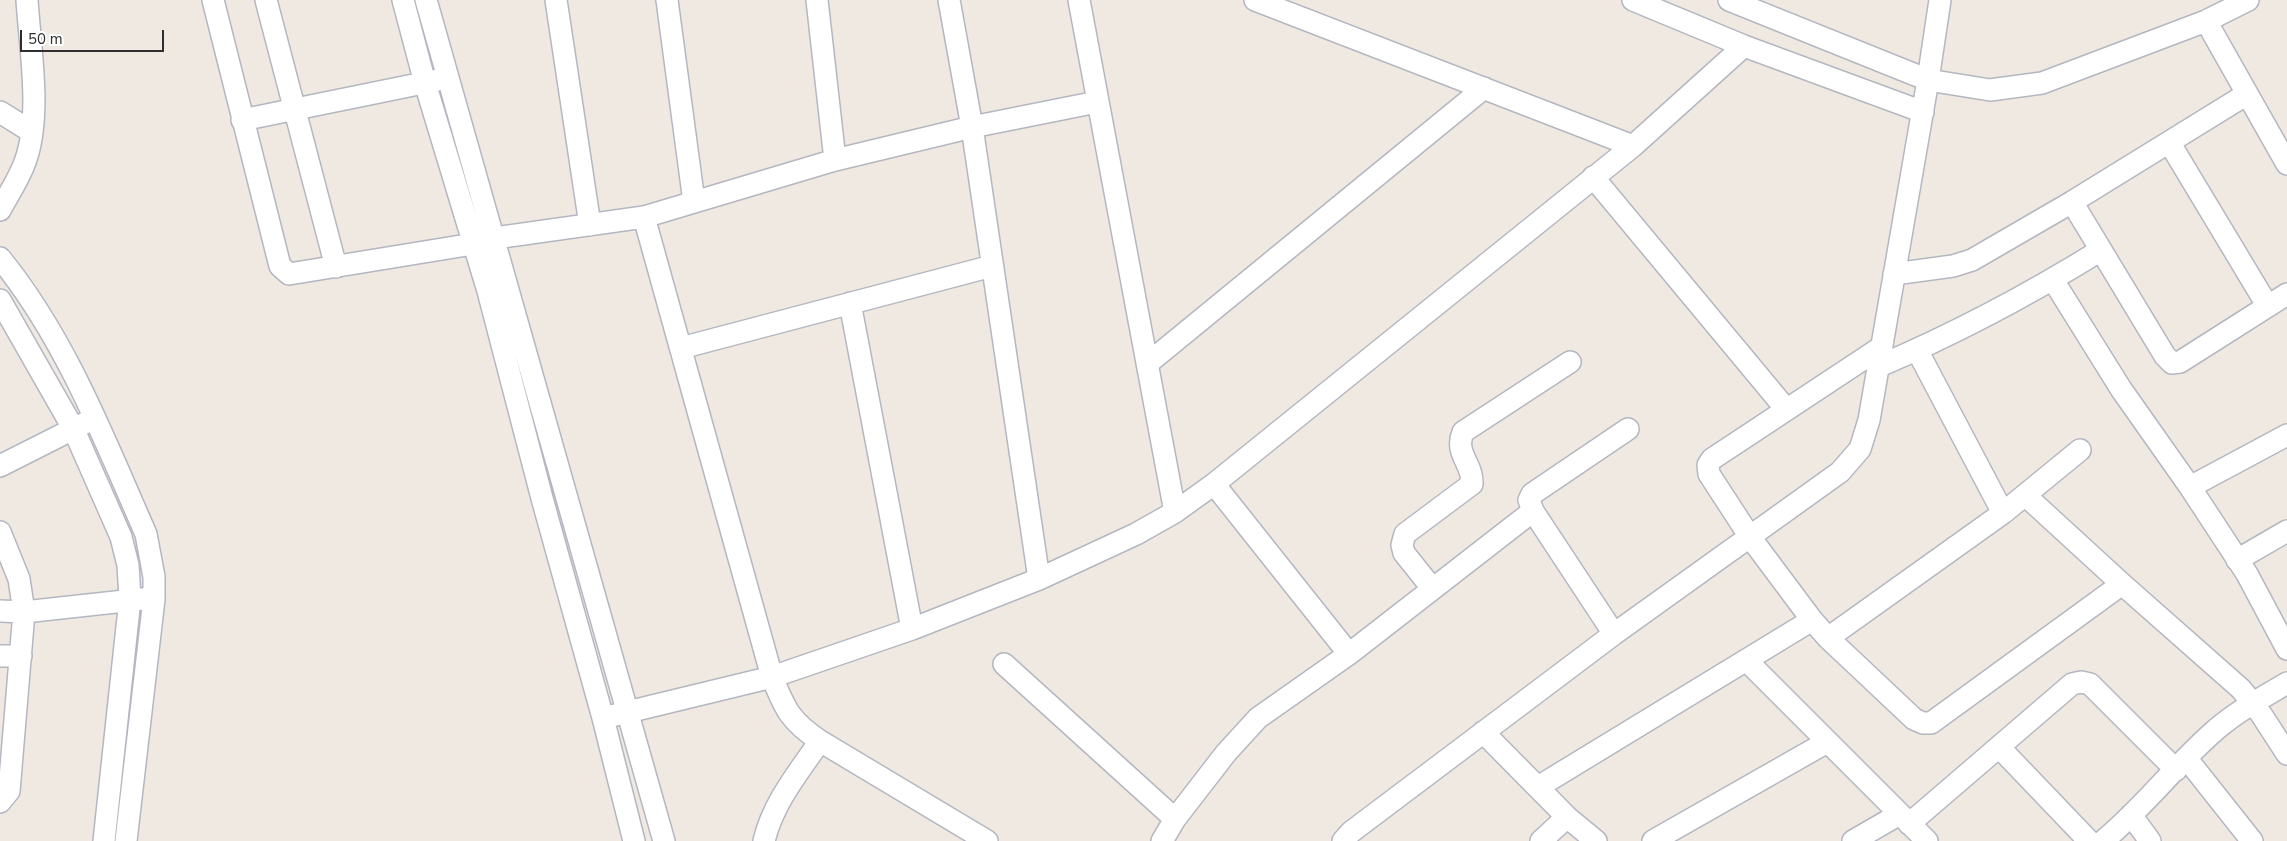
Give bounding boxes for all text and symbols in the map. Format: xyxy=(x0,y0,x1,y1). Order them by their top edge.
scale bar xyxy=(22,20,166,52)
text: 50 m xyxy=(28,29,63,49)

